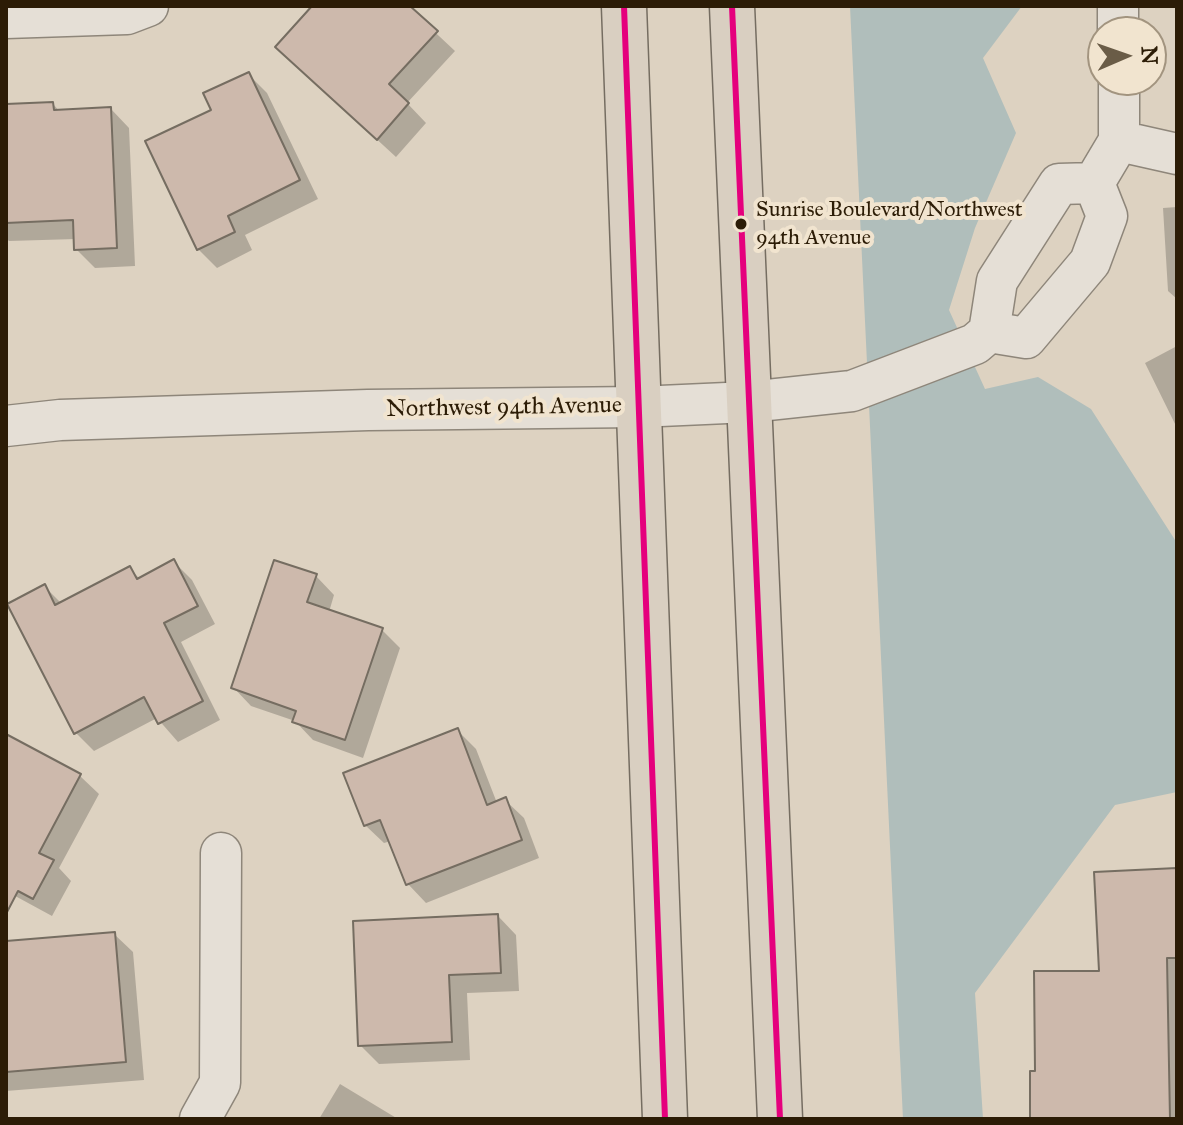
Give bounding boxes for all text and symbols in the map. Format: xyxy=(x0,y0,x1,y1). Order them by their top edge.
north arrow xyxy=(1087,16,1167,96)
text: N xyxy=(1136,45,1163,65)
place label: Sunrise Boulevard/Northwest 94th Avenue xyxy=(756,198,1023,250)
marker: Sunrise Boulevard/Northwest 94th Avenue xyxy=(733,216,749,232)
street label: Northwest 94th Avenue xyxy=(386,392,622,424)

